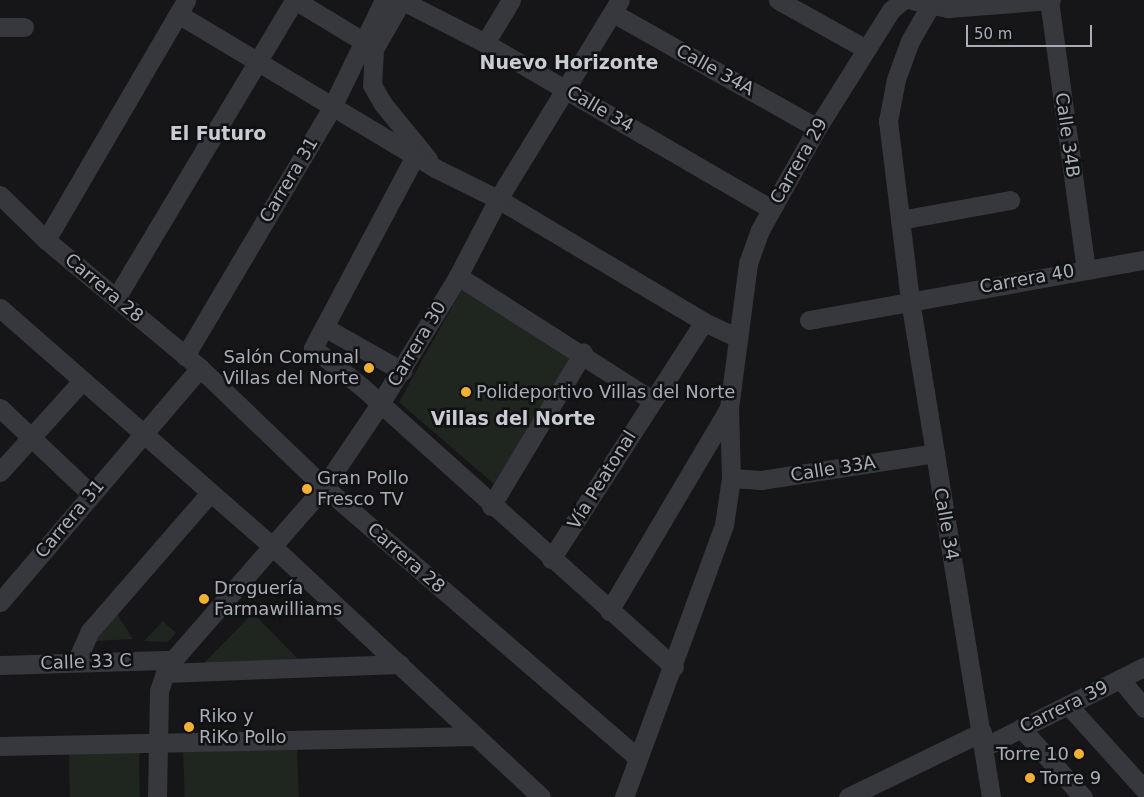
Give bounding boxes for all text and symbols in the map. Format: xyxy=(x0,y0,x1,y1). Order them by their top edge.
scale bar xyxy=(969,15,1095,47)
text: 50 m xyxy=(974,25,1012,43)
street label: Calle 34A xyxy=(672,40,758,100)
district label: Nuevo Horizonte xyxy=(480,52,658,74)
street label: Calle 34 xyxy=(563,81,637,137)
street label: Calle 34B xyxy=(1050,91,1084,179)
street label: Carrera 29 xyxy=(766,114,832,208)
district label: El Futuro xyxy=(170,123,266,145)
street label: Carrera 31 xyxy=(255,133,323,227)
street label: Carrera 28 xyxy=(60,249,148,327)
street label: Carrera 40 xyxy=(978,260,1076,298)
street label: Carrera 30 xyxy=(383,297,451,391)
place label: Salón Comunal Villas del Norte xyxy=(223,347,359,389)
marker: Salón Comunal Villas del Norte xyxy=(363,362,375,374)
place label: Polideportivo Villas del Norte xyxy=(476,381,735,403)
marker: Polideportivo Villas del Norte xyxy=(460,386,472,398)
district label: Villas del Norte xyxy=(431,408,595,430)
street label: Vía Peatonal xyxy=(563,427,641,533)
street label: Calle 33A xyxy=(789,452,877,486)
place label: Gran Pollo Fresco TV xyxy=(317,468,409,510)
street label: Carrera 31 xyxy=(31,475,109,563)
marker: Gran Pollo Fresco TV xyxy=(301,483,313,495)
street label: Calle 34 xyxy=(929,486,963,562)
street label: Carrera 28 xyxy=(363,518,449,598)
place label: Droguería Farmawilliams xyxy=(214,578,342,620)
marker: Droguería Farmawilliams xyxy=(198,593,210,605)
street label: Calle 33 C xyxy=(40,650,132,674)
street label: Carrera 39 xyxy=(1016,676,1112,738)
place label: Riko y RiKo Pollo xyxy=(199,706,286,749)
marker: Riko y RiKo Pollo xyxy=(183,721,195,733)
place label: Torre 10 xyxy=(996,743,1069,765)
marker: Torre 10 xyxy=(1073,748,1085,760)
place label: Torre 9 xyxy=(1040,767,1101,789)
marker: Torre 9 xyxy=(1024,772,1036,784)

